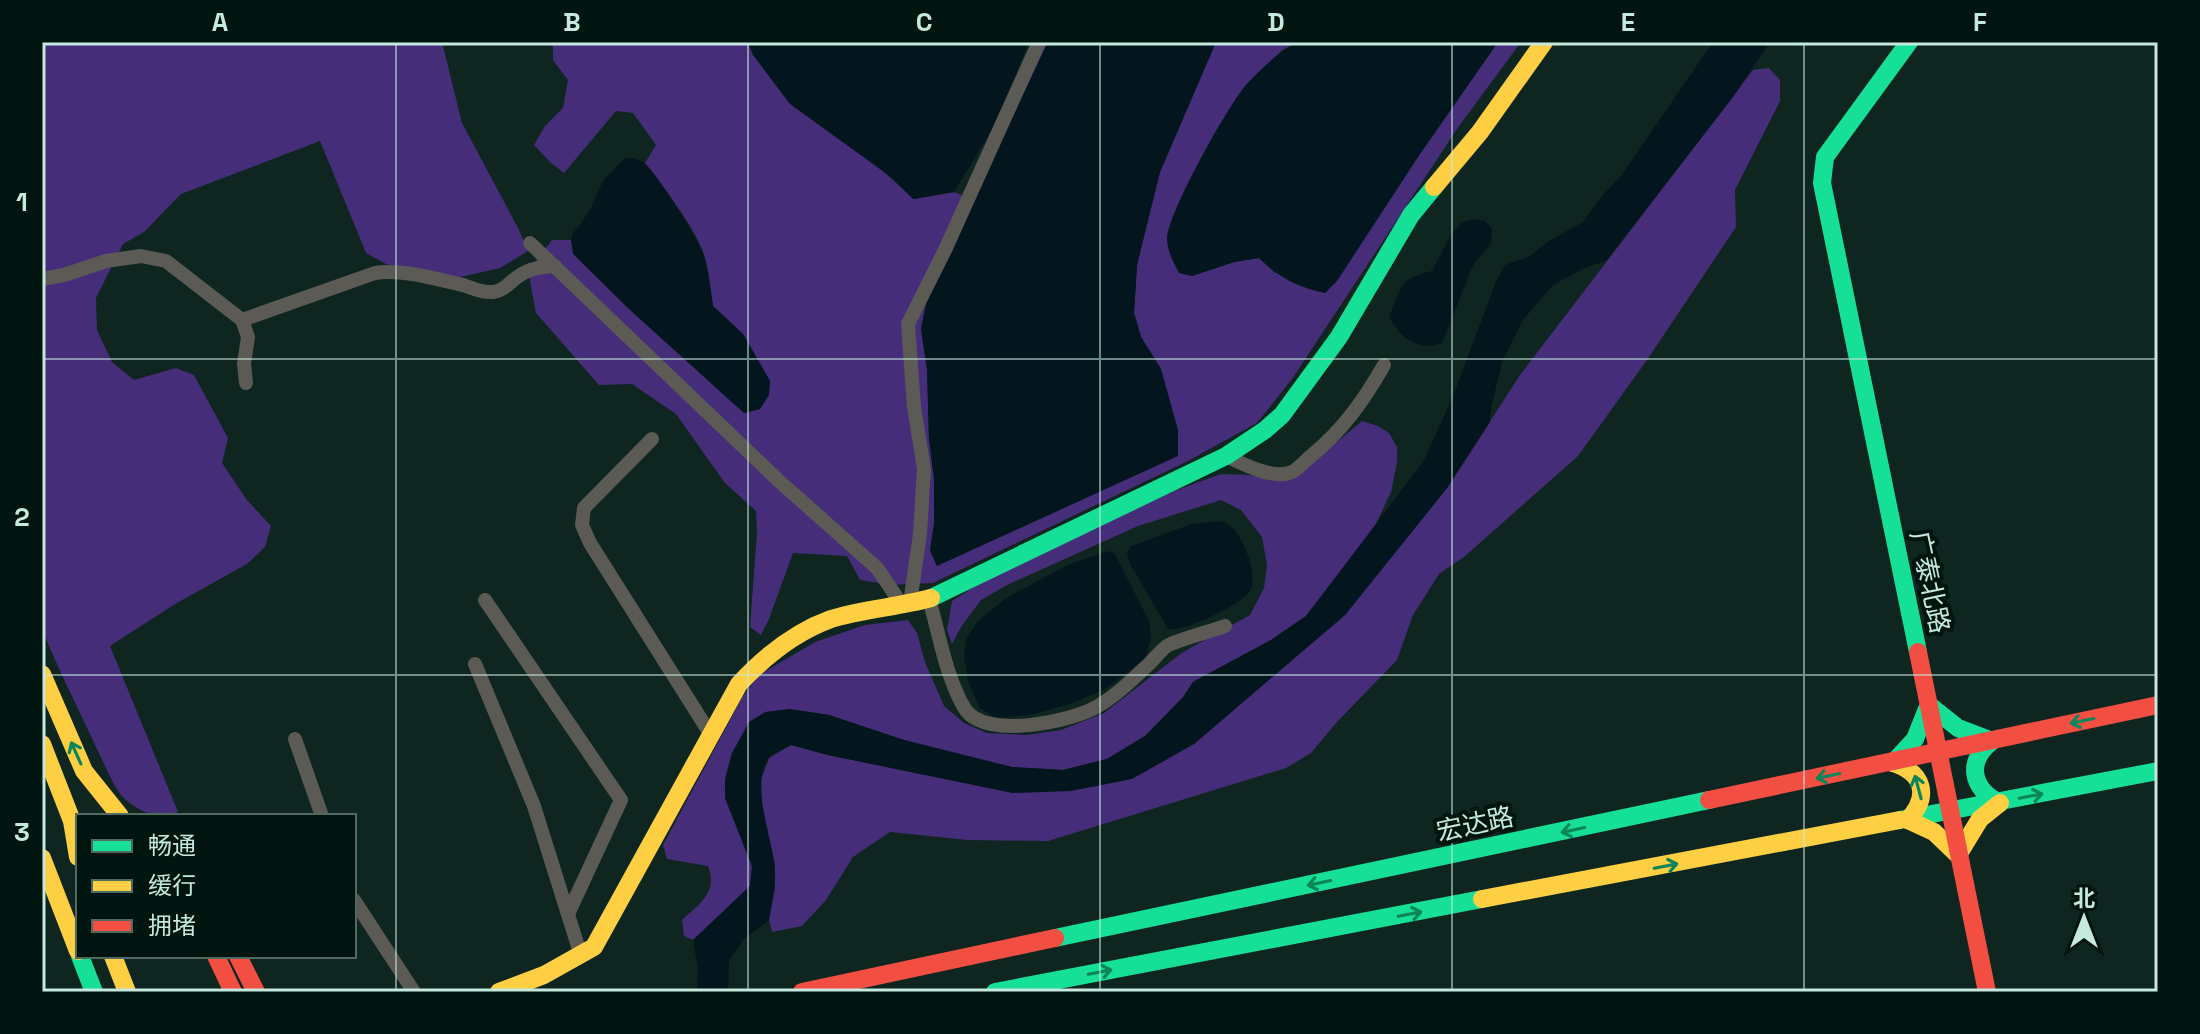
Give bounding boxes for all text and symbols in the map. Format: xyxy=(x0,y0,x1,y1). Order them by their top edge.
text: A xyxy=(212,5,229,39)
text: B xyxy=(563,5,581,39)
text: C xyxy=(916,5,932,39)
text: D xyxy=(1267,5,1285,39)
text: E xyxy=(1621,5,1635,39)
text: F xyxy=(1973,5,1987,39)
text: 1 xyxy=(16,185,28,219)
text: 2 xyxy=(14,500,30,534)
street label: 广泰北路 xyxy=(1903,528,1957,636)
one-way arrow xyxy=(2069,714,2095,729)
one-way arrow xyxy=(67,741,82,765)
one-way arrow xyxy=(1815,769,1841,784)
one-way arrow xyxy=(1910,775,1925,800)
one-way arrow xyxy=(2018,788,2043,803)
street label: 宏达路 xyxy=(1433,799,1517,849)
legend xyxy=(76,814,356,958)
text: 3 xyxy=(14,815,30,849)
one-way arrow xyxy=(1561,823,1586,838)
text: 畅通 xyxy=(148,830,196,861)
one-way arrow xyxy=(1652,857,1678,872)
text: 缓行 xyxy=(148,870,196,901)
one-way arrow xyxy=(1306,876,1332,891)
north arrow xyxy=(2044,878,2124,958)
text: 北 xyxy=(2073,884,2095,912)
one-way arrow xyxy=(1397,905,1422,920)
text: 拥堵 xyxy=(148,910,196,941)
one-way arrow xyxy=(1086,964,1112,979)

